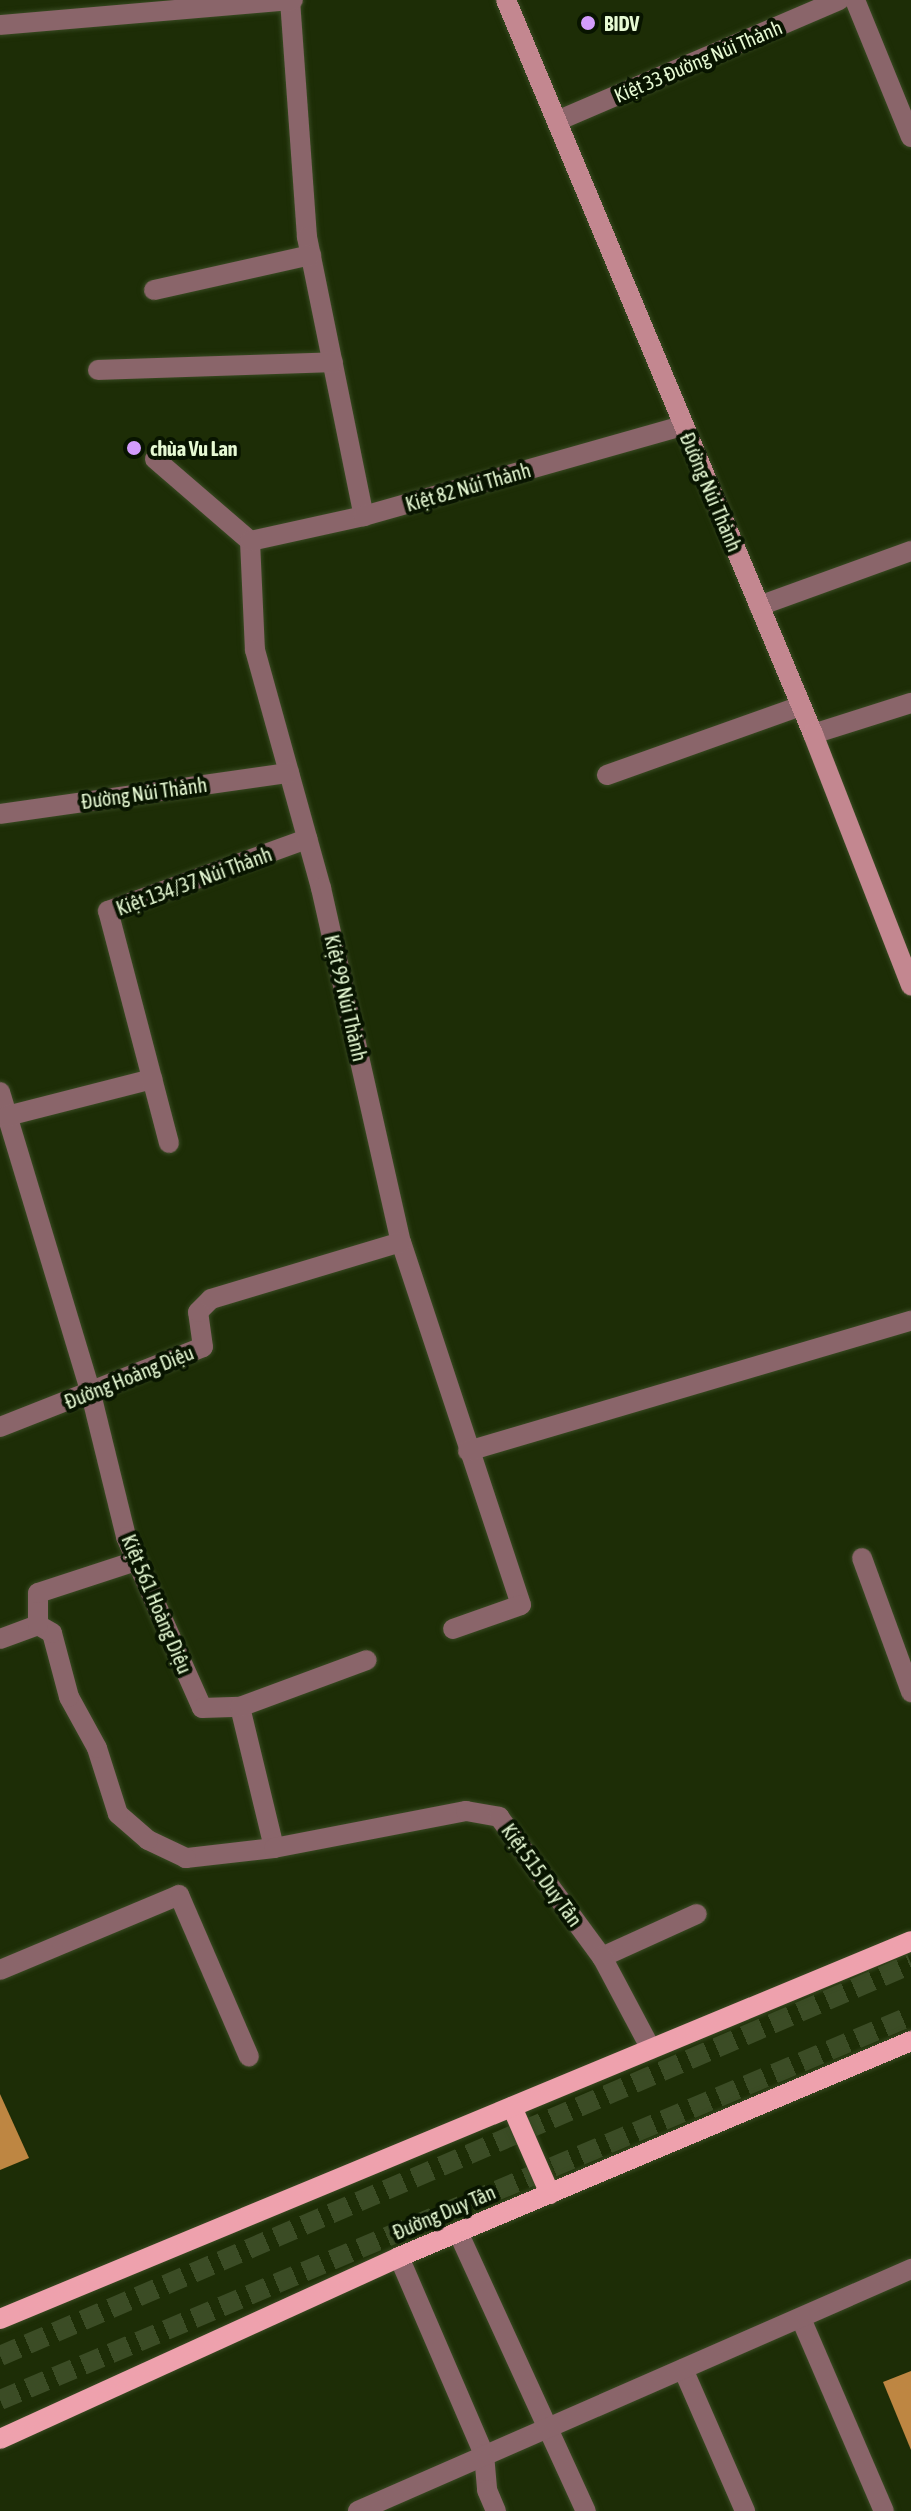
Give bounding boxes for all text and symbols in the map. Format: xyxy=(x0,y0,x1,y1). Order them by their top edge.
place label: BIDV xyxy=(604,11,639,35)
marker: BIDV xyxy=(579,14,597,32)
street label: Kiệt 33 Đường Núi Thành xyxy=(610,15,786,107)
street label: Đường Núi Thành xyxy=(675,429,747,555)
place label: chùa Vu Lan xyxy=(150,436,237,460)
marker: chùa Vu Lan xyxy=(125,439,143,457)
street label: Kiệt 82 Núi Thành xyxy=(403,458,533,516)
street label: Đường Núi Thành xyxy=(80,772,208,814)
street label: Kiệt 134/37 Núi Thành xyxy=(113,842,275,920)
street label: Kiệt 99 Núi Thành xyxy=(320,932,372,1064)
street label: Đường Hoàng Diệu xyxy=(61,1340,197,1414)
street label: Kiệt 561 Hoàng Diệu xyxy=(117,1531,197,1677)
street label: Kiệt 515 Duy Tân xyxy=(497,1819,587,1931)
street label: Đường Duy Tân xyxy=(389,2180,499,2244)

